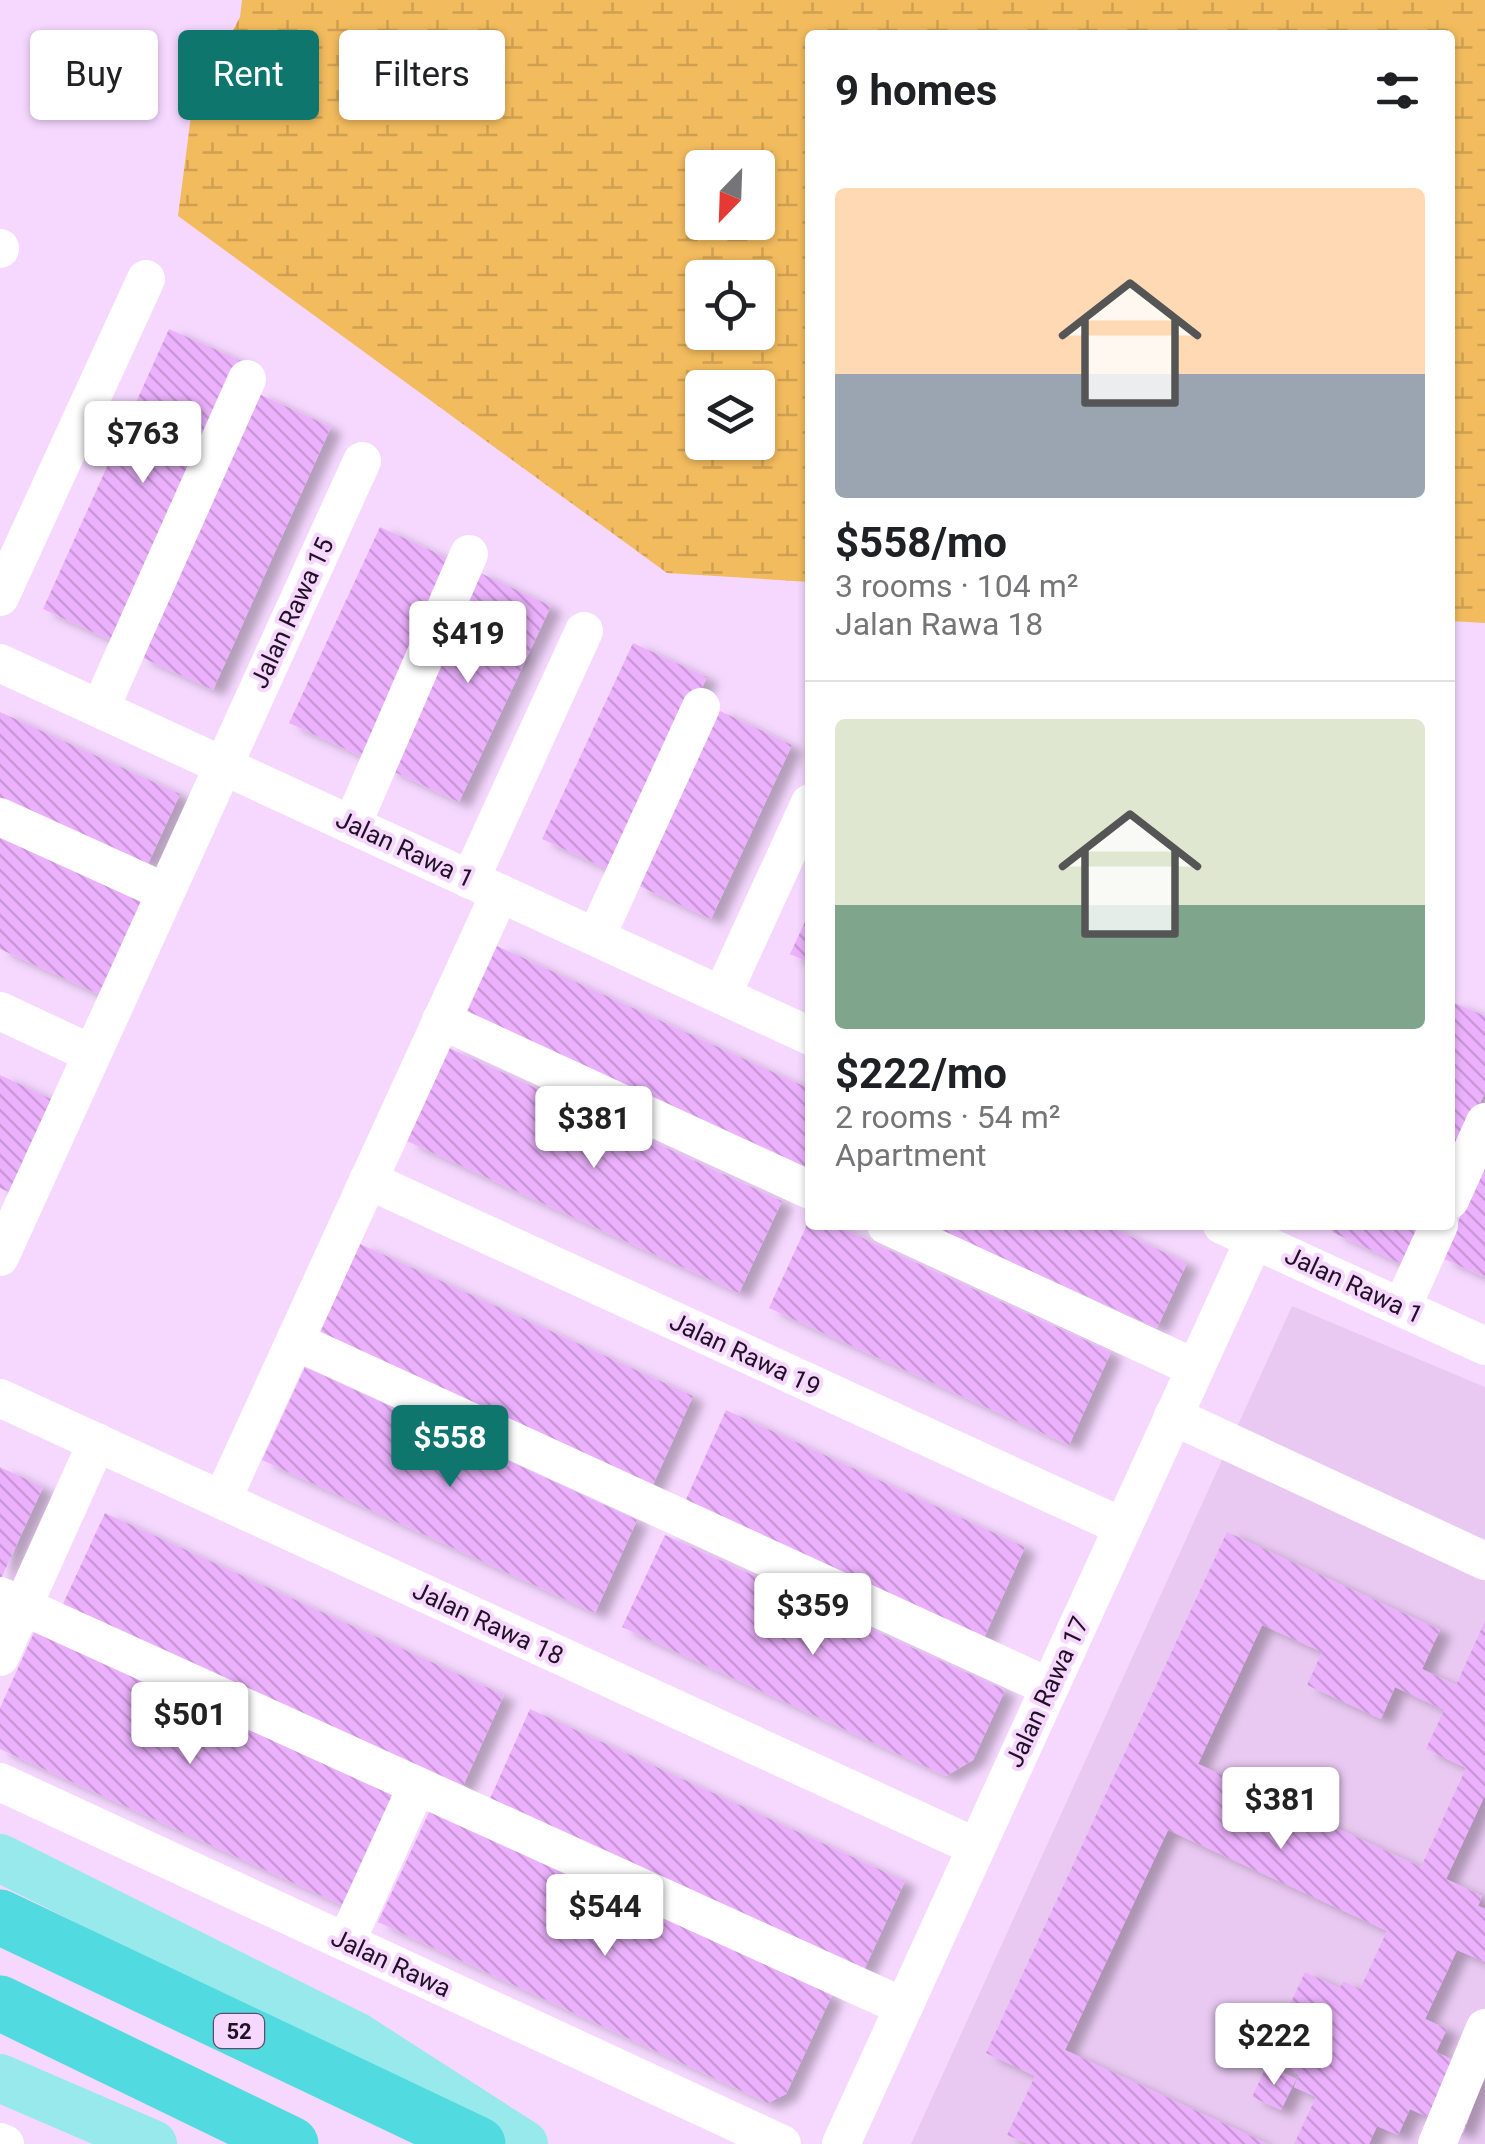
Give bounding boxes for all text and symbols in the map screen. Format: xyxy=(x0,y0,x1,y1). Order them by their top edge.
chip: Buy xyxy=(30,30,158,120)
chip: Rent xyxy=(178,30,319,120)
chip: Filters xyxy=(339,30,505,120)
icon: filters xyxy=(1370,63,1425,118)
text: 9 homes xyxy=(835,66,997,115)
north arrow xyxy=(685,150,775,240)
map controls xyxy=(685,150,775,460)
icon: home xyxy=(1040,253,1220,433)
button: locate xyxy=(685,260,775,350)
button: layers xyxy=(685,370,775,460)
pin: $763 xyxy=(84,401,202,486)
text: $763 xyxy=(106,414,180,452)
text: $558/mo xyxy=(835,518,1007,567)
street label: Jalan Rawa 15 xyxy=(244,533,340,693)
text: 3 rooms · 104 m² xyxy=(835,567,1078,605)
pin: $419 xyxy=(409,601,527,686)
text: Jalan Rawa 18 xyxy=(835,605,1043,643)
text: $419 xyxy=(431,614,505,652)
icon: home xyxy=(1040,784,1220,964)
street label: Jalan Rawa 1 xyxy=(331,804,479,894)
text: $222/mo xyxy=(835,1049,1007,1098)
pin: $381 xyxy=(535,1086,653,1171)
text: 2 rooms · 54 m² xyxy=(835,1098,1060,1136)
text: $381 xyxy=(557,1099,631,1137)
text: Apartment xyxy=(835,1136,987,1174)
street label: Jalan Rawa 1 xyxy=(1280,1240,1428,1330)
street label: Jalan Rawa 19 xyxy=(665,1306,825,1402)
pin: $558 xyxy=(391,1405,509,1490)
text: $558 xyxy=(413,1418,487,1456)
pin: $359 xyxy=(754,1573,872,1658)
street label: Jalan Rawa 18 xyxy=(408,1575,568,1671)
text: $359 xyxy=(776,1586,850,1624)
street label: Jalan Rawa 17 xyxy=(999,1612,1095,1772)
pin: $501 xyxy=(131,1682,249,1767)
text: $501 xyxy=(153,1695,227,1733)
pin: $381 xyxy=(1222,1767,1340,1852)
text: $381 xyxy=(1244,1780,1318,1818)
pin: $544 xyxy=(546,1874,664,1959)
text: $544 xyxy=(568,1887,642,1925)
street label: Jalan Rawa xyxy=(327,1923,455,2003)
pin: $222 xyxy=(1215,2003,1333,2088)
road number: 52 xyxy=(214,2014,264,2048)
text: $222 xyxy=(1237,2016,1311,2054)

